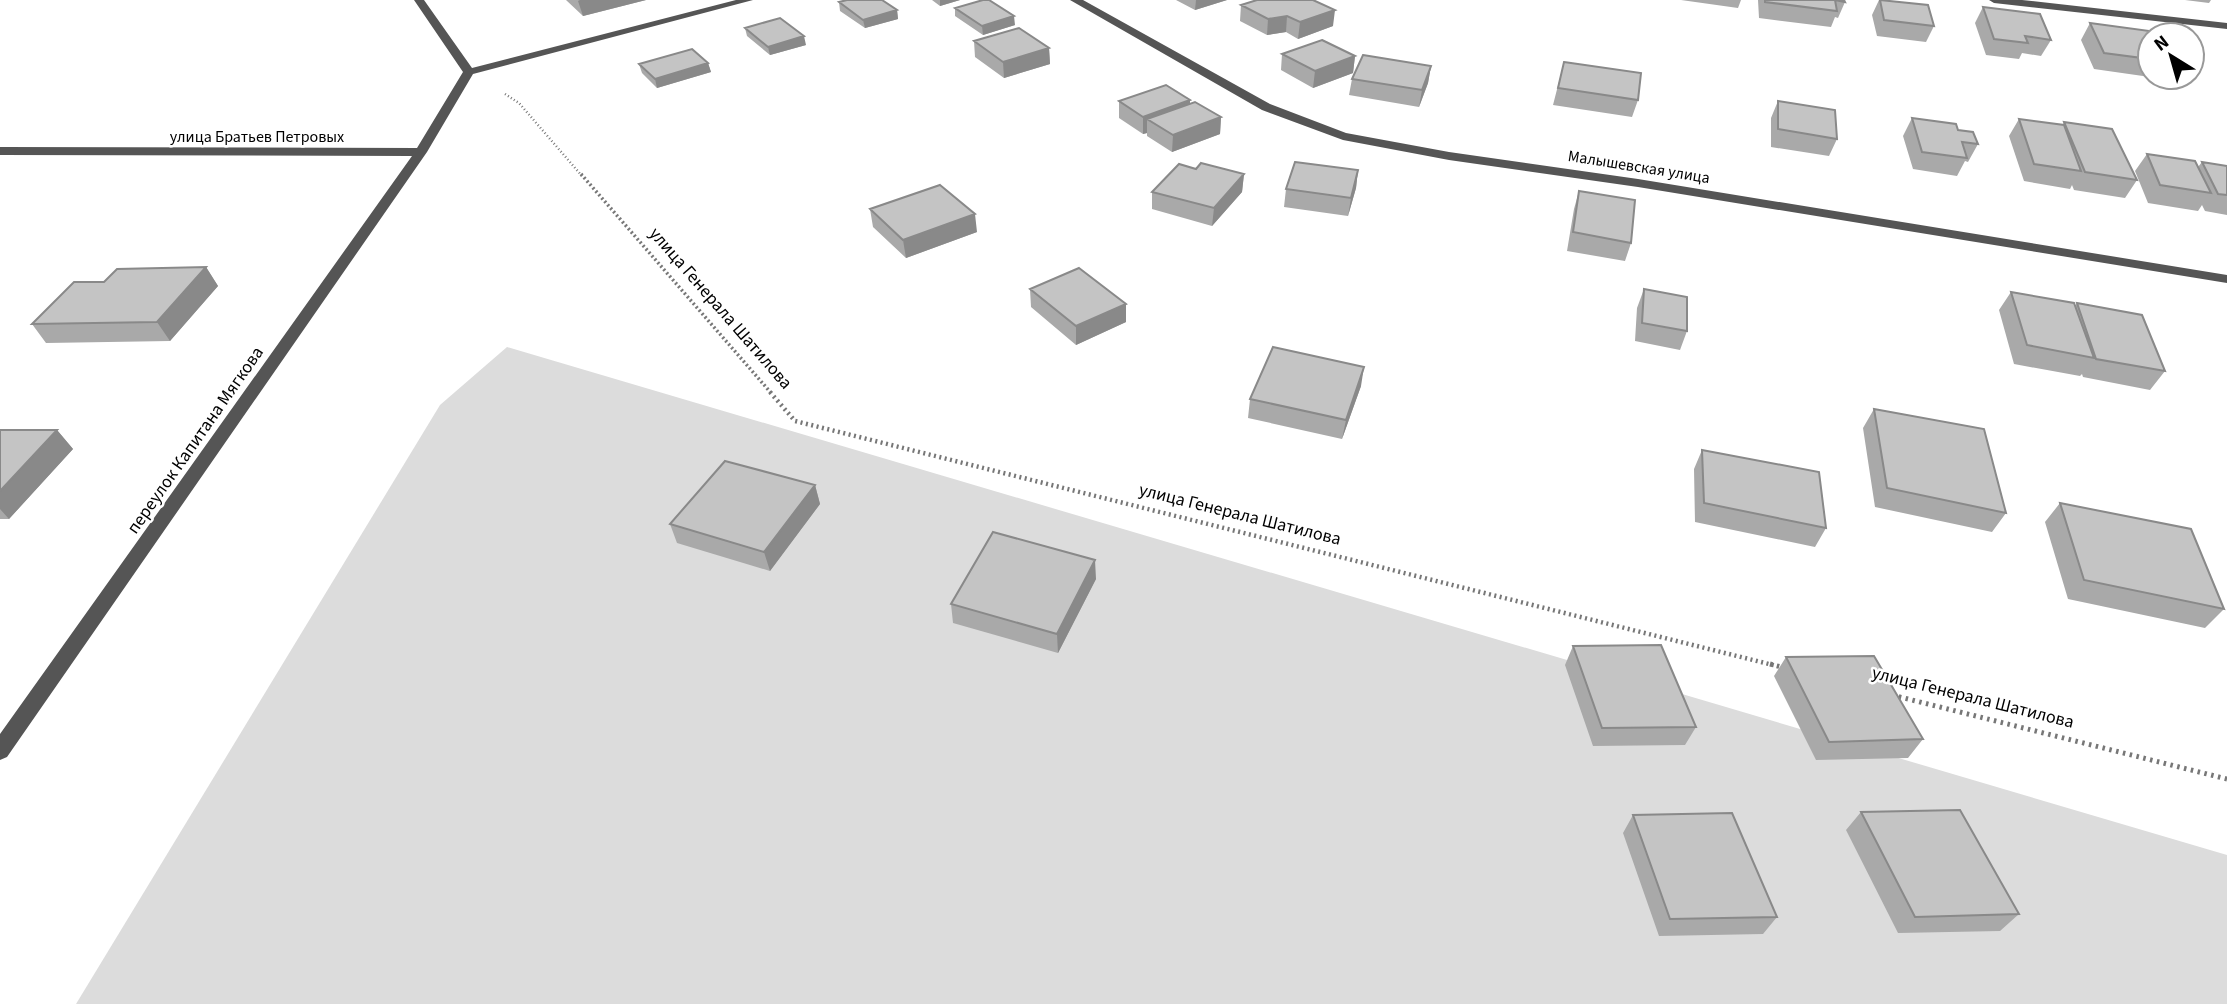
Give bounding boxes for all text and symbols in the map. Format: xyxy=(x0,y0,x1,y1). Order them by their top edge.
north arrow xyxy=(2136,21,2206,91)
text: N xyxy=(2148,29,2175,58)
street label: улица Братьев Петровых xyxy=(170,126,344,148)
street label: Малышевская улица xyxy=(1566,145,1711,189)
street label: улица Генерала Шатилова xyxy=(643,222,798,395)
street label: переулок Капитана Мягкова xyxy=(121,341,270,539)
street label: улица Генерала Шатилова xyxy=(1136,477,1344,552)
street label: улица Генерала Шатилова xyxy=(1869,660,2077,735)

